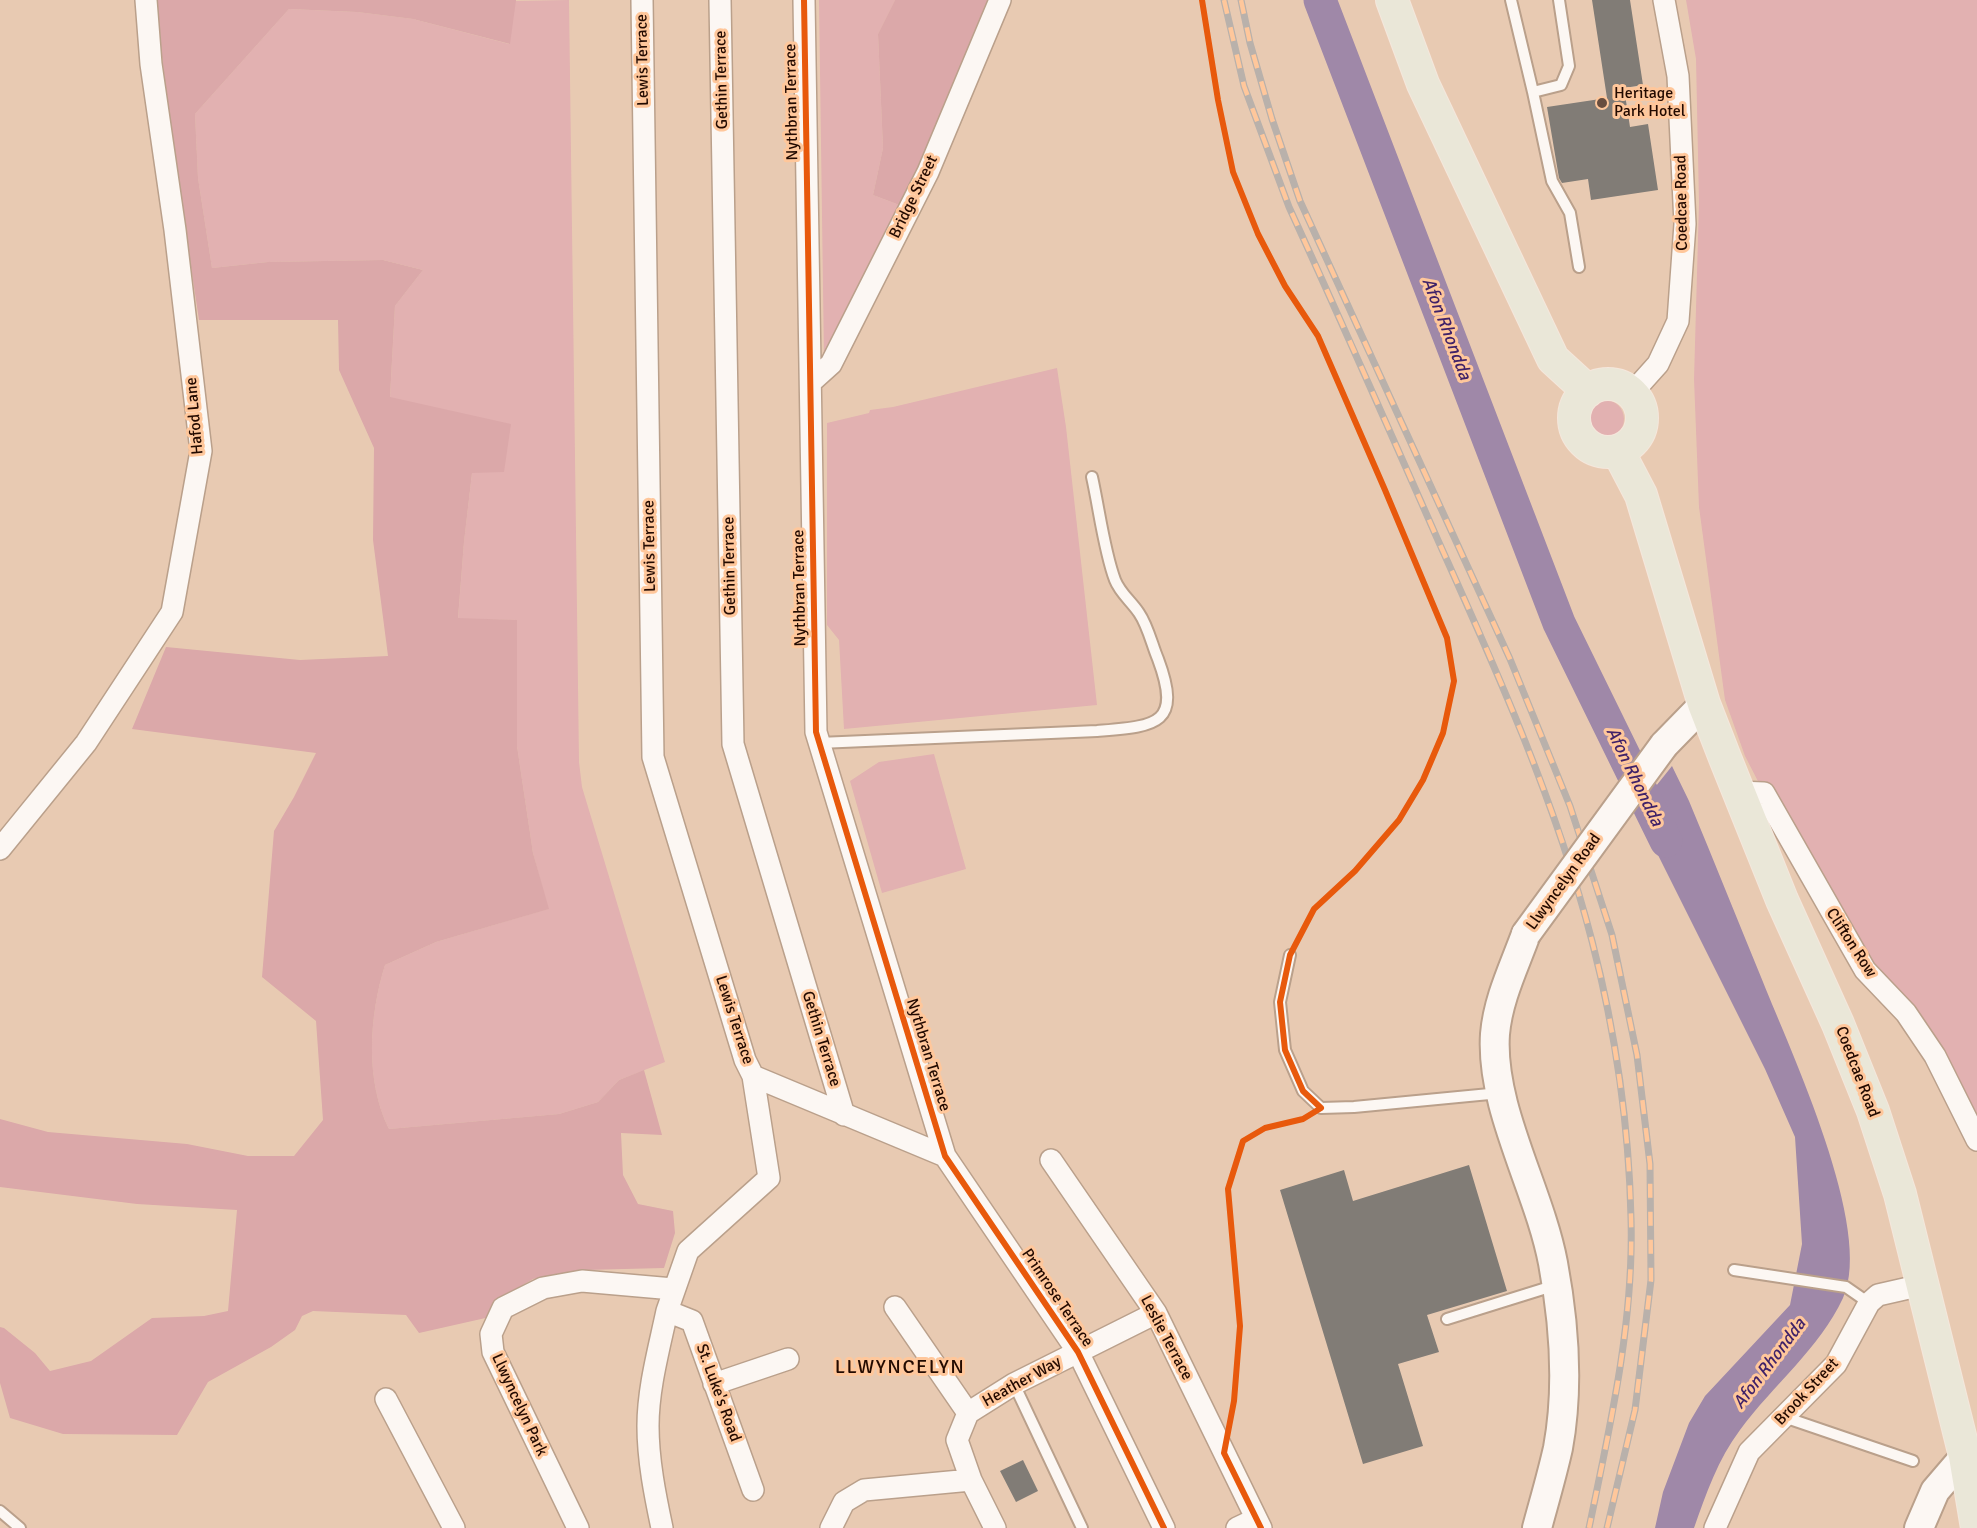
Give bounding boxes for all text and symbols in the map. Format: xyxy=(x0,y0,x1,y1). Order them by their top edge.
street label: Lewis Terrace xyxy=(633,14,653,106)
street label: Gethin Terrace xyxy=(712,30,732,130)
street label: Nythbran Terrace xyxy=(781,43,803,161)
place label: Heritage Park Hotel xyxy=(1614,84,1685,122)
marker: Heritage Park Hotel xyxy=(1595,96,1609,110)
street label: Bridge Street xyxy=(886,152,942,242)
street label: Coedcae Road xyxy=(1672,155,1692,251)
water label: Afon Rhondda xyxy=(1417,275,1475,383)
street label: Hafod Lane xyxy=(182,377,208,455)
street label: Lewis Terrace xyxy=(640,500,660,592)
street label: Gethin Terrace xyxy=(720,516,740,616)
street label: Nythbran Terrace xyxy=(789,529,811,647)
water label: Afon Rhondda xyxy=(1601,724,1667,830)
street label: Llwyncelyn Road xyxy=(1523,830,1605,934)
street label: Clifton Row xyxy=(1822,905,1880,981)
street label: Lewis Terrace xyxy=(711,973,757,1067)
street label: Gethin Terrace xyxy=(797,989,845,1089)
street label: Nythbran Terrace xyxy=(902,996,954,1114)
street label: Coedcae Road xyxy=(1831,1024,1883,1120)
street label: Primrose Terrace xyxy=(1017,1245,1097,1351)
street label: Leslie Terrace xyxy=(1136,1292,1196,1384)
water label: Afon Rhondda xyxy=(1729,1314,1811,1414)
street label: St. Luke's Road xyxy=(691,1341,745,1445)
street label: Llwyncelyn Park xyxy=(487,1351,551,1459)
street label: Heather Way xyxy=(979,1353,1065,1411)
street label: Brook Street xyxy=(1771,1354,1843,1430)
district label: LLWYNCELYN xyxy=(835,1356,965,1380)

